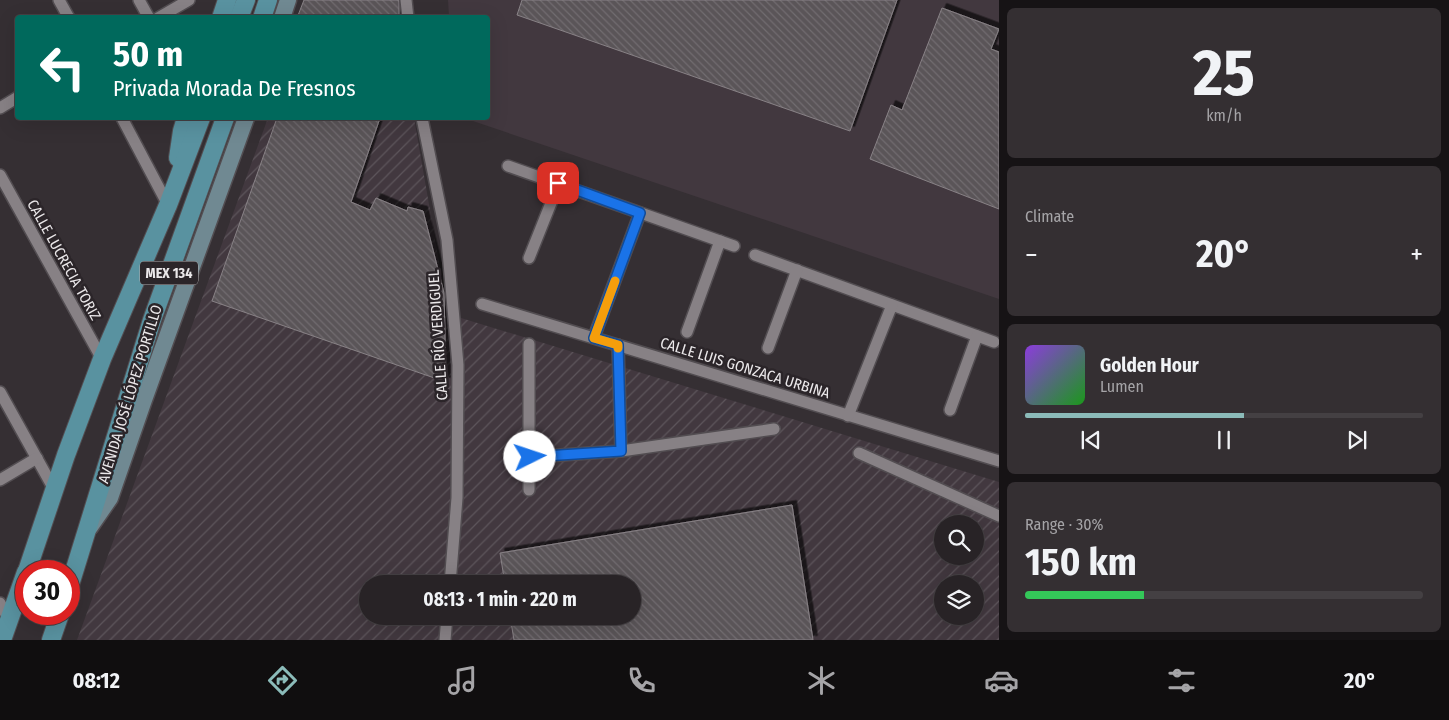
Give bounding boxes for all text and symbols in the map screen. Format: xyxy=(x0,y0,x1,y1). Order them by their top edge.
text: 50 m xyxy=(113,33,183,75)
text: 25 xyxy=(1193,34,1255,112)
icon: left xyxy=(30,35,95,100)
text: Privada Morada De Fresnos xyxy=(113,75,356,102)
text: km/h xyxy=(1206,106,1242,125)
pin xyxy=(537,162,579,204)
icon: arrive xyxy=(544,169,572,197)
street label: CALLE LUCRECIA TORIZ xyxy=(23,197,105,323)
text: Climate xyxy=(1025,207,1074,226)
text: 20° xyxy=(1196,231,1252,277)
text: − xyxy=(1025,238,1038,271)
text: + xyxy=(1410,238,1423,271)
road number: MEX 134 xyxy=(140,262,198,284)
street label: CALLE RÍO VERDIGUEL xyxy=(424,269,452,401)
street label: AVENIDA JOSÉ LÓPEZ PORTILLO xyxy=(94,303,166,485)
street label: CALLE LUIS GONZACA URBINA xyxy=(658,334,832,402)
text: Golden Hour xyxy=(1100,354,1199,377)
text: Lumen xyxy=(1100,377,1144,396)
icon: previous xyxy=(1077,426,1105,454)
icon: pause xyxy=(1210,426,1238,454)
icon: next xyxy=(1343,426,1371,454)
position arrow xyxy=(503,430,555,482)
map controls xyxy=(934,515,984,625)
button: search xyxy=(934,515,984,565)
text: Range · 30% xyxy=(1025,515,1103,534)
text: 150 km xyxy=(1025,539,1137,585)
speed limit sign: 30 xyxy=(15,560,80,625)
button: layers xyxy=(934,575,984,625)
text: 08:13 · 1 min · 220 m xyxy=(423,588,577,611)
icon: directions xyxy=(265,663,300,698)
icon: music xyxy=(445,663,480,698)
icon: phone xyxy=(624,663,659,698)
icon: climate xyxy=(804,663,839,698)
icon: car xyxy=(984,663,1019,698)
icon: filters xyxy=(1164,663,1199,698)
text: 08:12 xyxy=(72,667,120,694)
text: 20° xyxy=(1344,667,1376,694)

